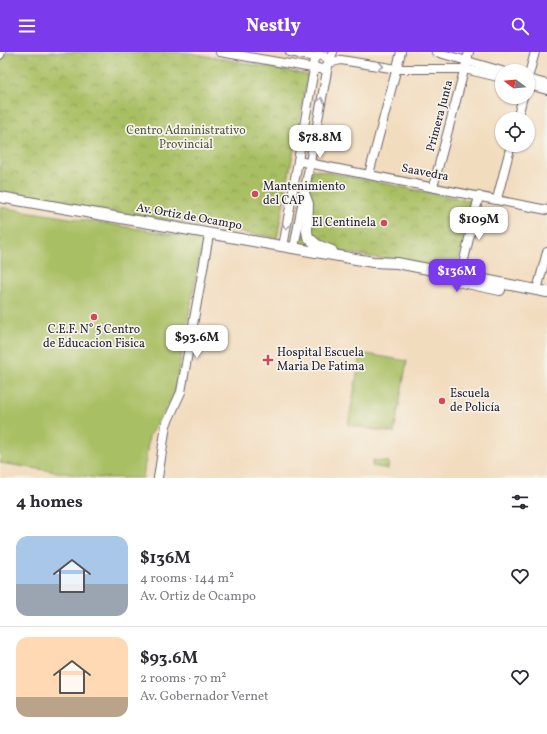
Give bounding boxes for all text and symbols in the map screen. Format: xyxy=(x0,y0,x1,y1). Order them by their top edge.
text: Nestly xyxy=(246,14,301,39)
icon: menu xyxy=(16,15,38,37)
icon: search xyxy=(509,15,531,37)
one-way arrow xyxy=(377,61,384,70)
north arrow xyxy=(495,64,535,104)
map controls xyxy=(495,64,535,152)
street label: Primera Junta xyxy=(423,78,457,154)
one-way arrow xyxy=(316,97,325,103)
button: locate xyxy=(495,112,535,152)
park label: Centro Administrativo Provincial xyxy=(126,123,246,153)
pin: $78.8M xyxy=(287,125,353,159)
text: $78.8M xyxy=(298,129,342,147)
street label: Saavedra xyxy=(400,161,450,185)
place label: Mantenimiento del CAP xyxy=(263,179,345,209)
marker: Mantenimiento del CAP xyxy=(250,189,260,199)
street label: Av. Ortiz de Ocampo xyxy=(135,200,243,234)
pin: $109M xyxy=(451,207,507,241)
text: $109M xyxy=(459,211,499,229)
place label: El Centinela xyxy=(312,215,376,231)
marker: El Centinela xyxy=(379,218,389,228)
one-way arrow xyxy=(282,224,291,230)
pin: $136M xyxy=(429,259,485,293)
text: $136M xyxy=(438,263,476,281)
marker: C.E.F. N° 5 Centro de Educacion Fisica xyxy=(89,312,99,322)
place label: C.E.F. N° 5 Centro de Educacion Fisica xyxy=(43,322,145,352)
pin: $93.6M xyxy=(164,325,230,359)
text: $93.6M xyxy=(175,329,219,347)
place label: Hospital Escuela Maria De Fatima xyxy=(277,345,364,375)
marker: Hospital Escuela Maria De Fatima xyxy=(262,354,274,366)
place label: Escuela de Policía xyxy=(450,386,500,416)
marker: Escuela de Policía xyxy=(437,396,447,406)
text: 4 homes xyxy=(16,491,83,514)
icon: filters xyxy=(509,491,531,513)
text: $136M xyxy=(140,547,191,570)
icon: home xyxy=(48,552,96,600)
icon: heart xyxy=(509,565,531,587)
text: 4 rooms · 144 m² xyxy=(140,570,234,588)
text: Av. Ortiz de Ocampo xyxy=(140,588,256,606)
text: $93.6M xyxy=(140,647,198,670)
icon: home xyxy=(48,653,96,701)
icon: heart xyxy=(509,666,531,688)
text: 2 rooms · 70 m² xyxy=(140,670,226,688)
text: Av. Gobernador Vernet xyxy=(140,688,269,706)

